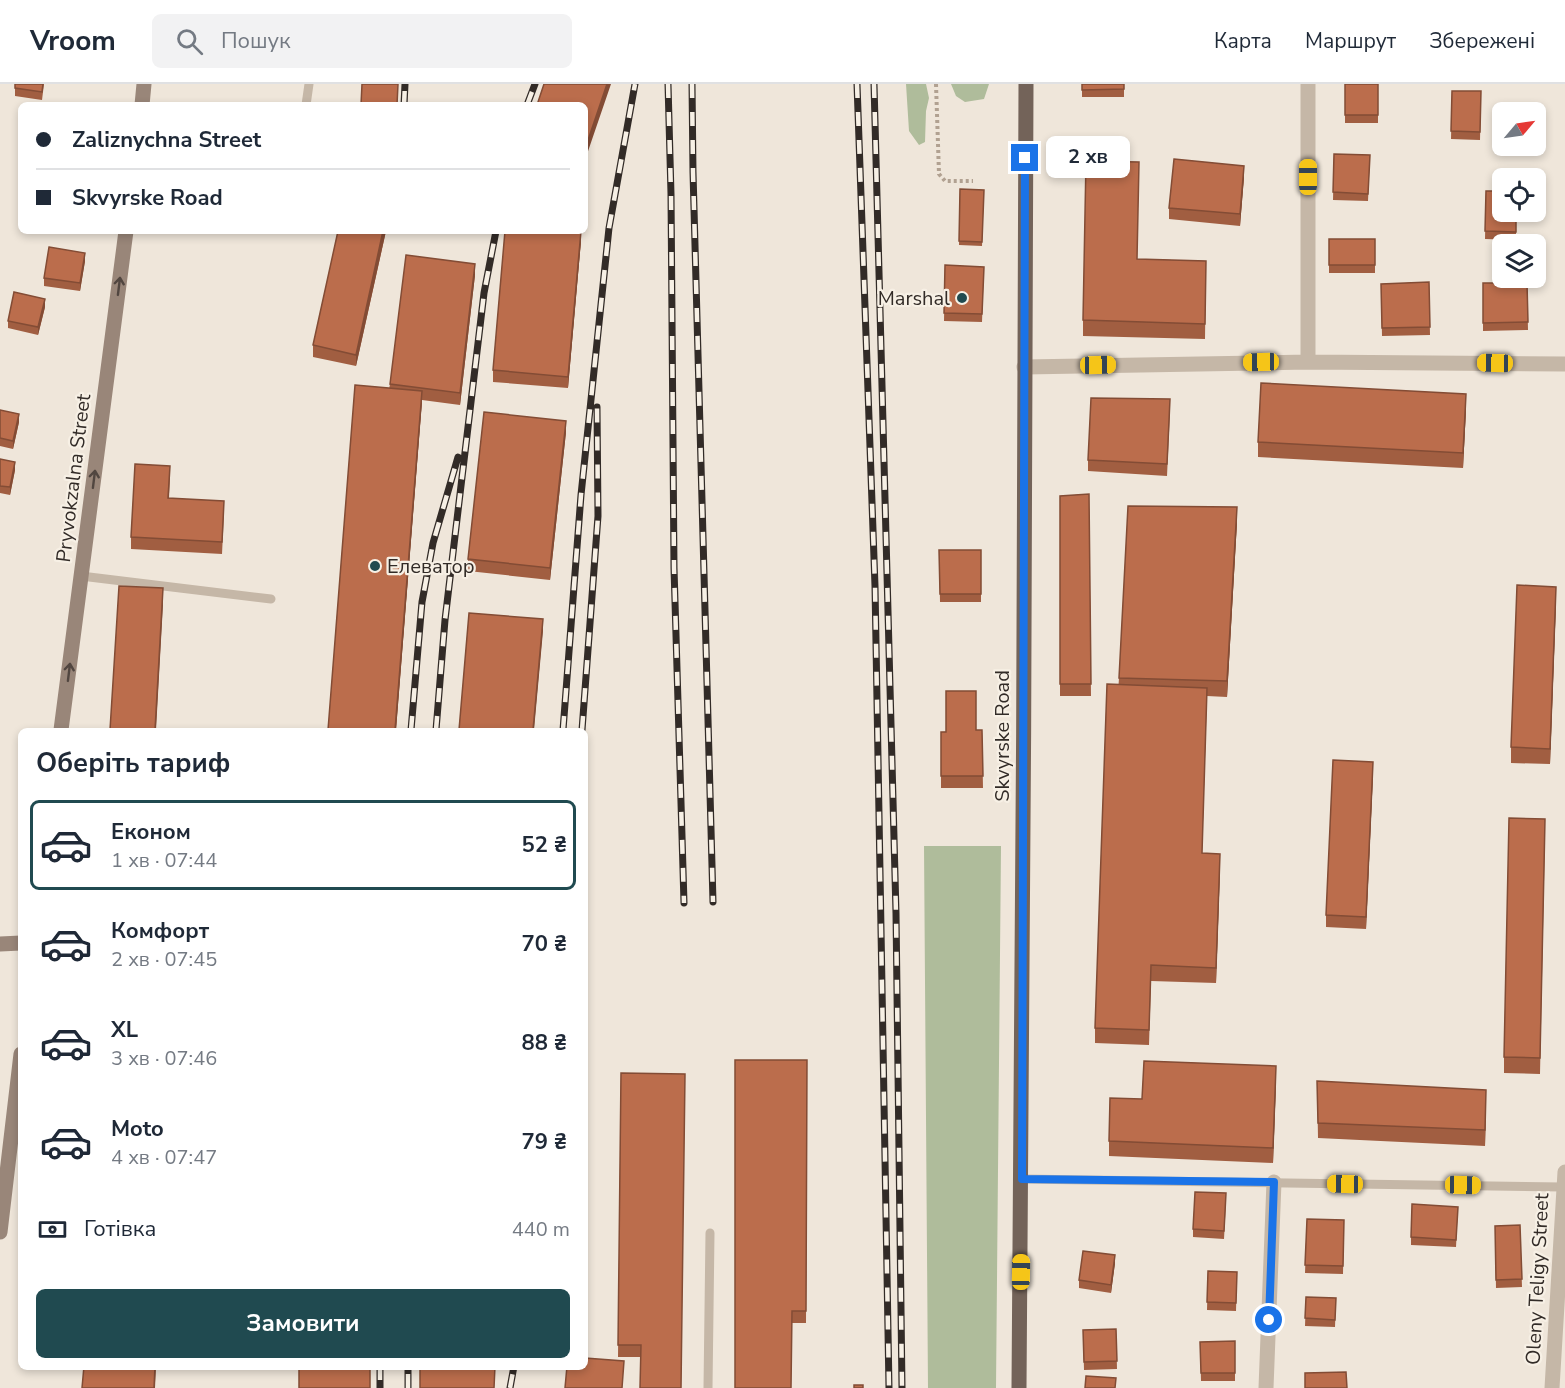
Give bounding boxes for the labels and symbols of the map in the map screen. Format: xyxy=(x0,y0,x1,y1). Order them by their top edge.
north arrow xyxy=(1492,102,1546,156)
callout: 2 хв xyxy=(1046,137,1130,179)
route end xyxy=(1011,144,1038,171)
car xyxy=(1299,159,1317,195)
one-way arrow xyxy=(113,276,124,296)
place label: Marshal xyxy=(878,285,950,312)
marker: Marshal xyxy=(955,291,969,305)
car xyxy=(1243,353,1279,371)
car xyxy=(1477,354,1513,372)
car xyxy=(1080,356,1116,374)
street label: Pryvokzalna Street xyxy=(50,391,97,564)
one-way arrow xyxy=(88,470,99,489)
place label: Елеватор xyxy=(387,553,475,580)
marker: Елеватор xyxy=(368,559,382,573)
one-way arrow xyxy=(64,663,75,683)
street label: Skvyrske Road xyxy=(989,670,1016,802)
car xyxy=(1327,1175,1363,1193)
car xyxy=(1445,1176,1481,1194)
street label: Oleny Teligy Street xyxy=(1520,1191,1556,1366)
car xyxy=(1012,1254,1030,1290)
route start xyxy=(1255,1306,1282,1333)

